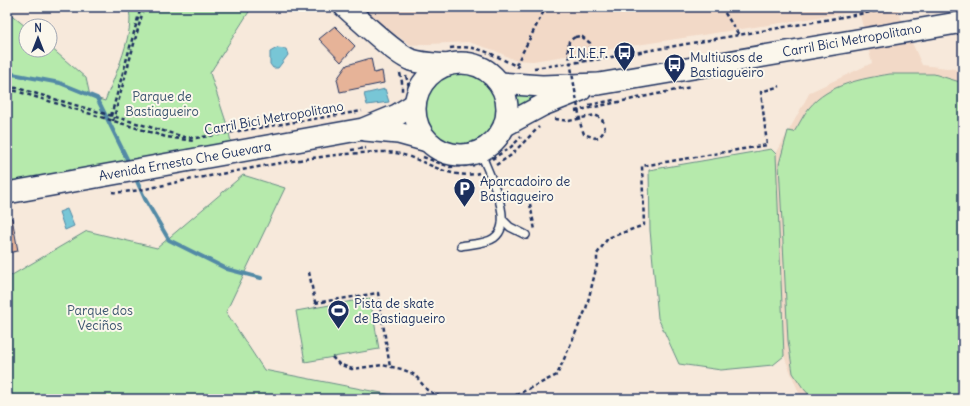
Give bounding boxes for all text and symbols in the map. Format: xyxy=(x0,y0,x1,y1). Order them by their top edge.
north arrow xyxy=(18,18,58,58)
street label: Carril Bici Metropolitano xyxy=(781,19,923,61)
text: N xyxy=(34,21,42,35)
bus stop icon: I.N.E.F. xyxy=(611,40,637,73)
place label: I.N.E.F. xyxy=(569,45,608,62)
place label: Multiusos de Bastiagueiro xyxy=(690,49,764,81)
bus stop icon: Multiusos de Bastiagueiro xyxy=(661,51,687,84)
park label: Parque de Bastiagueiro xyxy=(125,88,199,120)
street label: Carril Bici Metropolitano xyxy=(203,97,345,139)
street label: Avenida Ernesto Che Guevara xyxy=(98,137,272,185)
place label: Aparcadoiro de Bastiagueiro xyxy=(480,173,570,205)
parking icon: Aparcadoiro de Bastiagueiro xyxy=(451,175,477,208)
place label: Pista de skate de Bastiagueiro xyxy=(354,295,445,327)
sports icon: Pista de skate de Bastiagueiro xyxy=(325,297,351,330)
park label: Parque dos Veciños xyxy=(67,302,133,334)

